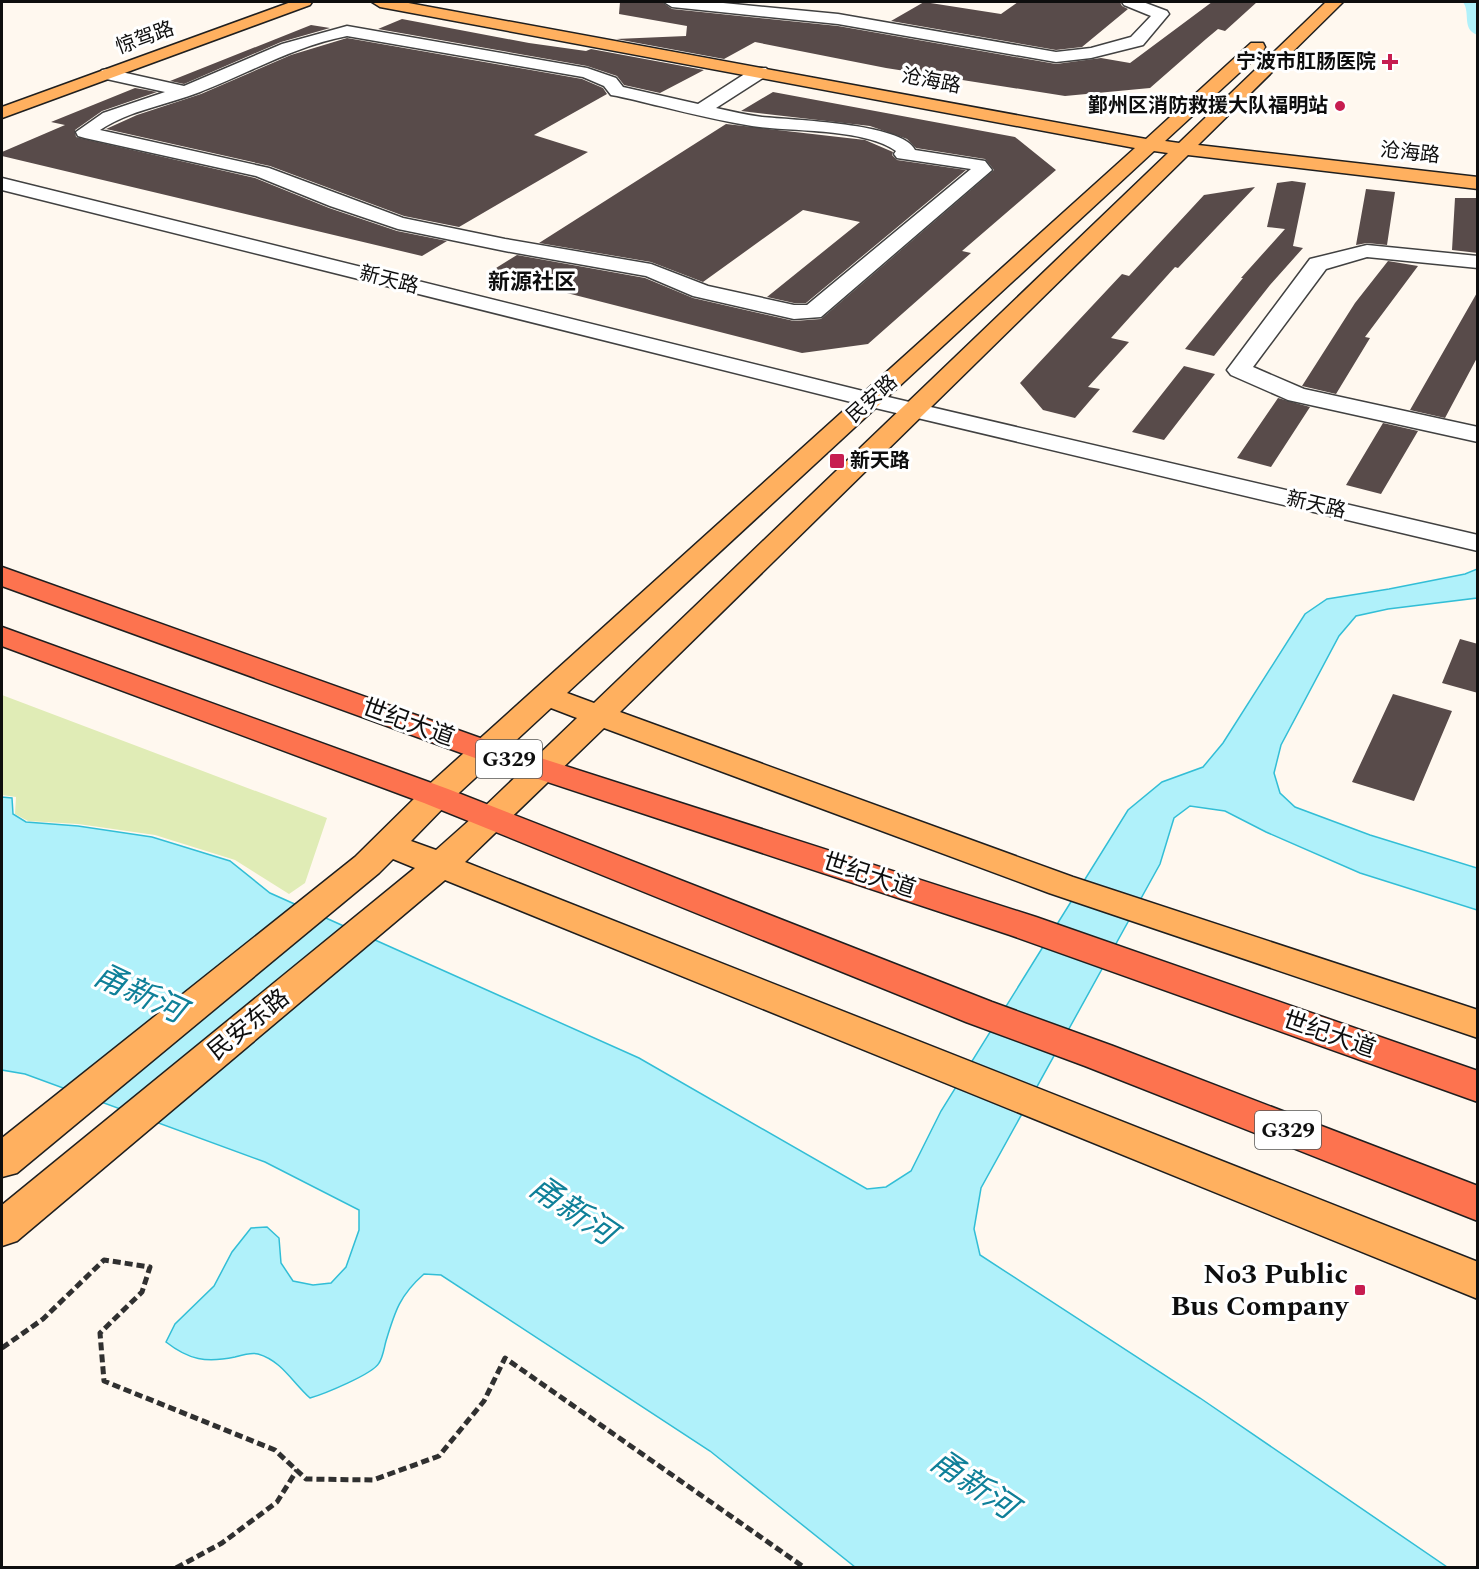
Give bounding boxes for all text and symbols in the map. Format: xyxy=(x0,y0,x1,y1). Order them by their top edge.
street label: 惊驾路 xyxy=(112,14,178,62)
place label: 宁波市肛肠医院 xyxy=(1236,47,1376,77)
marker: 宁波市肛肠医院 xyxy=(1381,53,1399,71)
street label: 沧海路 xyxy=(899,61,963,101)
place label: 鄞州区消防救援大队福明站 xyxy=(1088,91,1328,121)
marker: 鄞州区消防救援大队福明站 xyxy=(1333,99,1347,113)
street label: 沧海路 xyxy=(1379,135,1441,171)
street label: 新天路 xyxy=(356,258,422,302)
district label: 新源社区 xyxy=(488,266,576,299)
street label: 民安路 xyxy=(840,368,904,430)
place label: 新天路 xyxy=(850,446,910,476)
marker: 新天路 xyxy=(828,452,846,470)
street label: 新天路 xyxy=(1283,484,1349,526)
street label: 世纪大道 xyxy=(357,690,459,756)
road number: G329 xyxy=(476,740,542,778)
street label: 世纪大道 xyxy=(818,844,920,908)
water label: 甬新河 xyxy=(85,952,198,1039)
street label: 民安东路 xyxy=(200,981,298,1069)
street label: 世纪大道 xyxy=(1278,1002,1380,1068)
road number: G329 xyxy=(1255,1111,1321,1149)
water label: 甬新河 xyxy=(518,1164,630,1262)
place label: No3 Public Bus Company xyxy=(1171,1253,1350,1328)
marker: No3 Public Bus Company xyxy=(1353,1283,1367,1297)
water label: 甬新河 xyxy=(919,1438,1031,1536)

